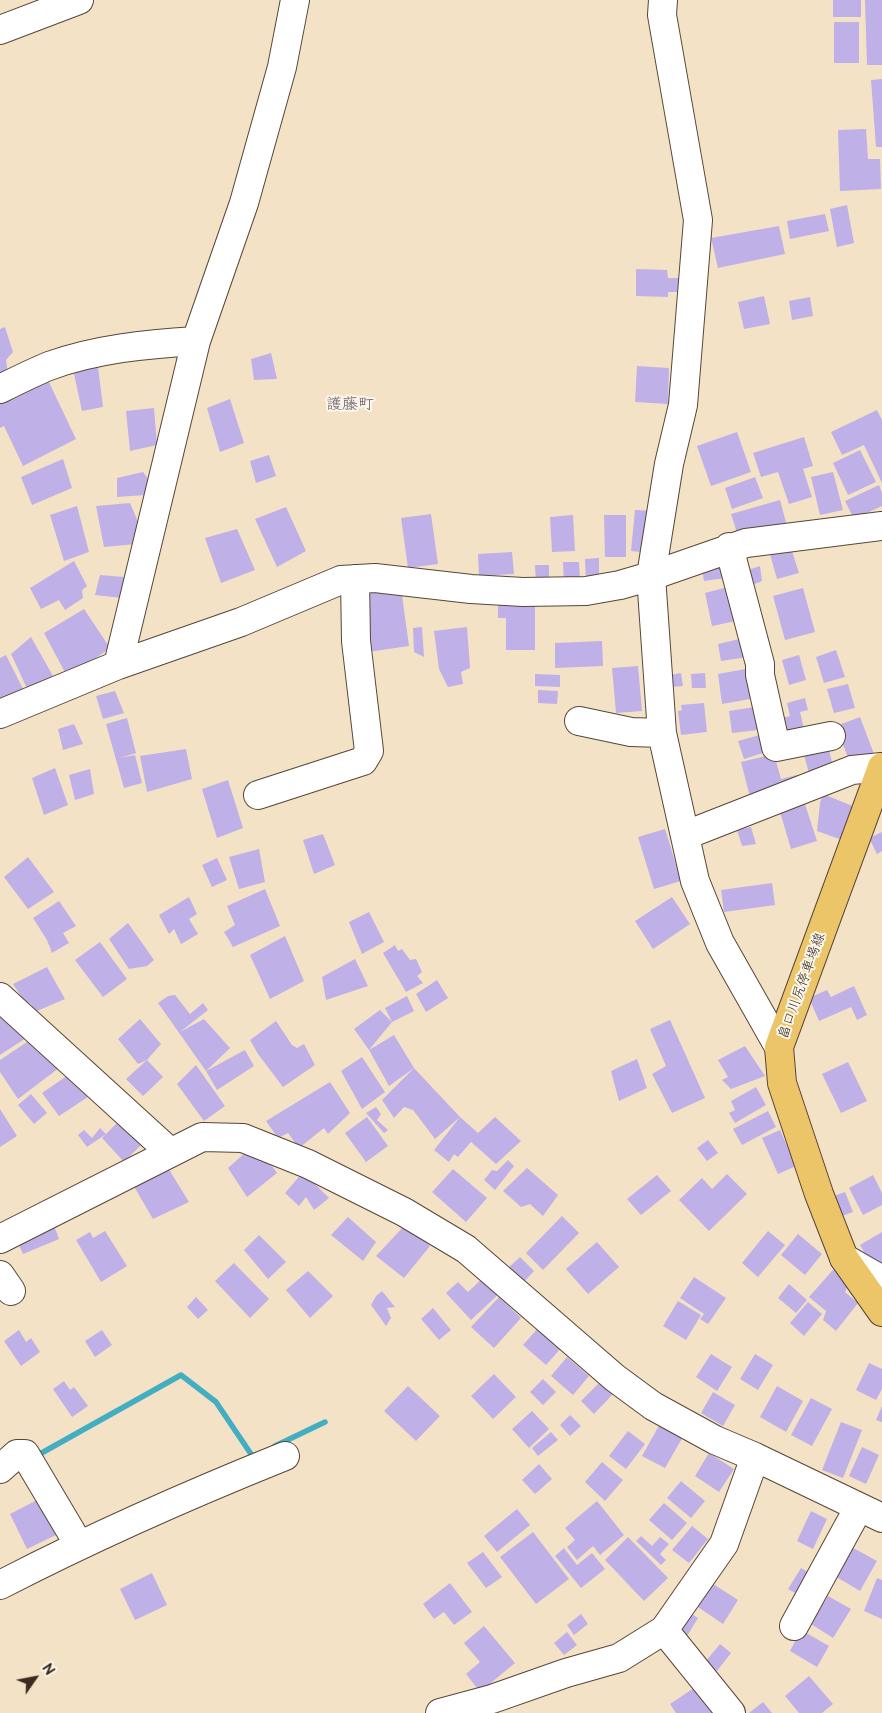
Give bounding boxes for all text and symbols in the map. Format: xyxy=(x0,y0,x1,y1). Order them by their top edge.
district label: 護藤町 xyxy=(326,395,374,415)
street label: 畠口川尻停車場線 xyxy=(775,931,829,1041)
north arrow xyxy=(10,1653,60,1703)
text: N xyxy=(38,1661,58,1679)

